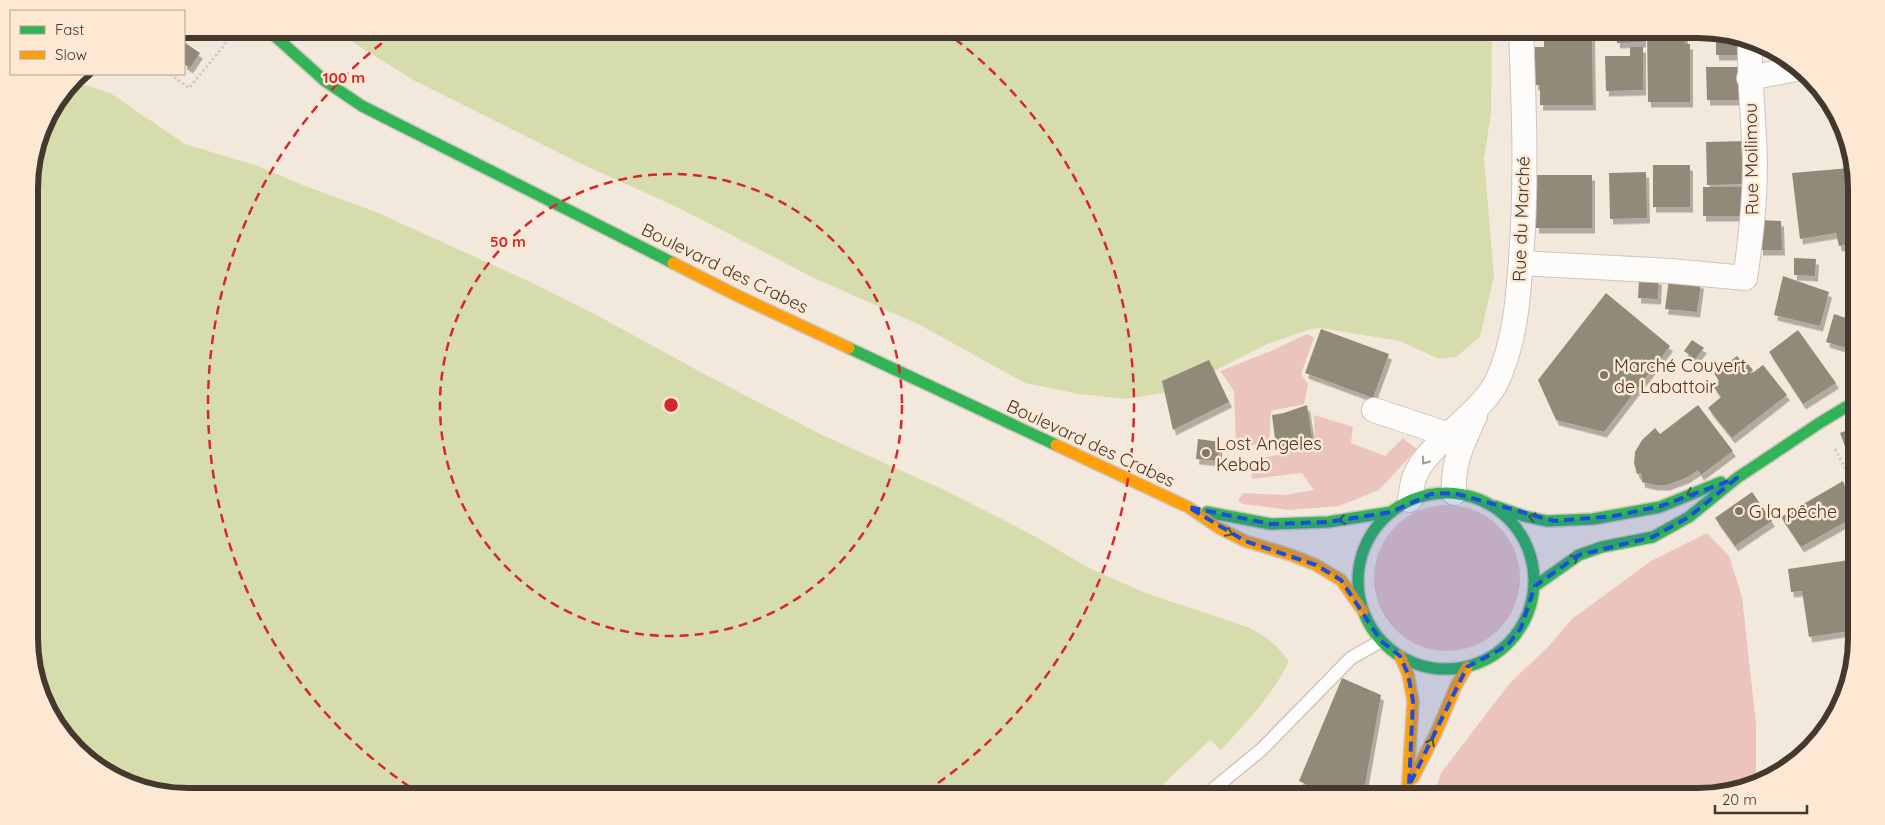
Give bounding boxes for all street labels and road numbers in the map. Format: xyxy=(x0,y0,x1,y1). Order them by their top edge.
street label: Rue Moilimou xyxy=(1739,103,1763,215)
street label: Rue du Marché xyxy=(1507,156,1535,282)
street label: Boulevard des Crabes xyxy=(638,218,812,318)
street label: Boulevard des Crabes xyxy=(1003,394,1179,492)

